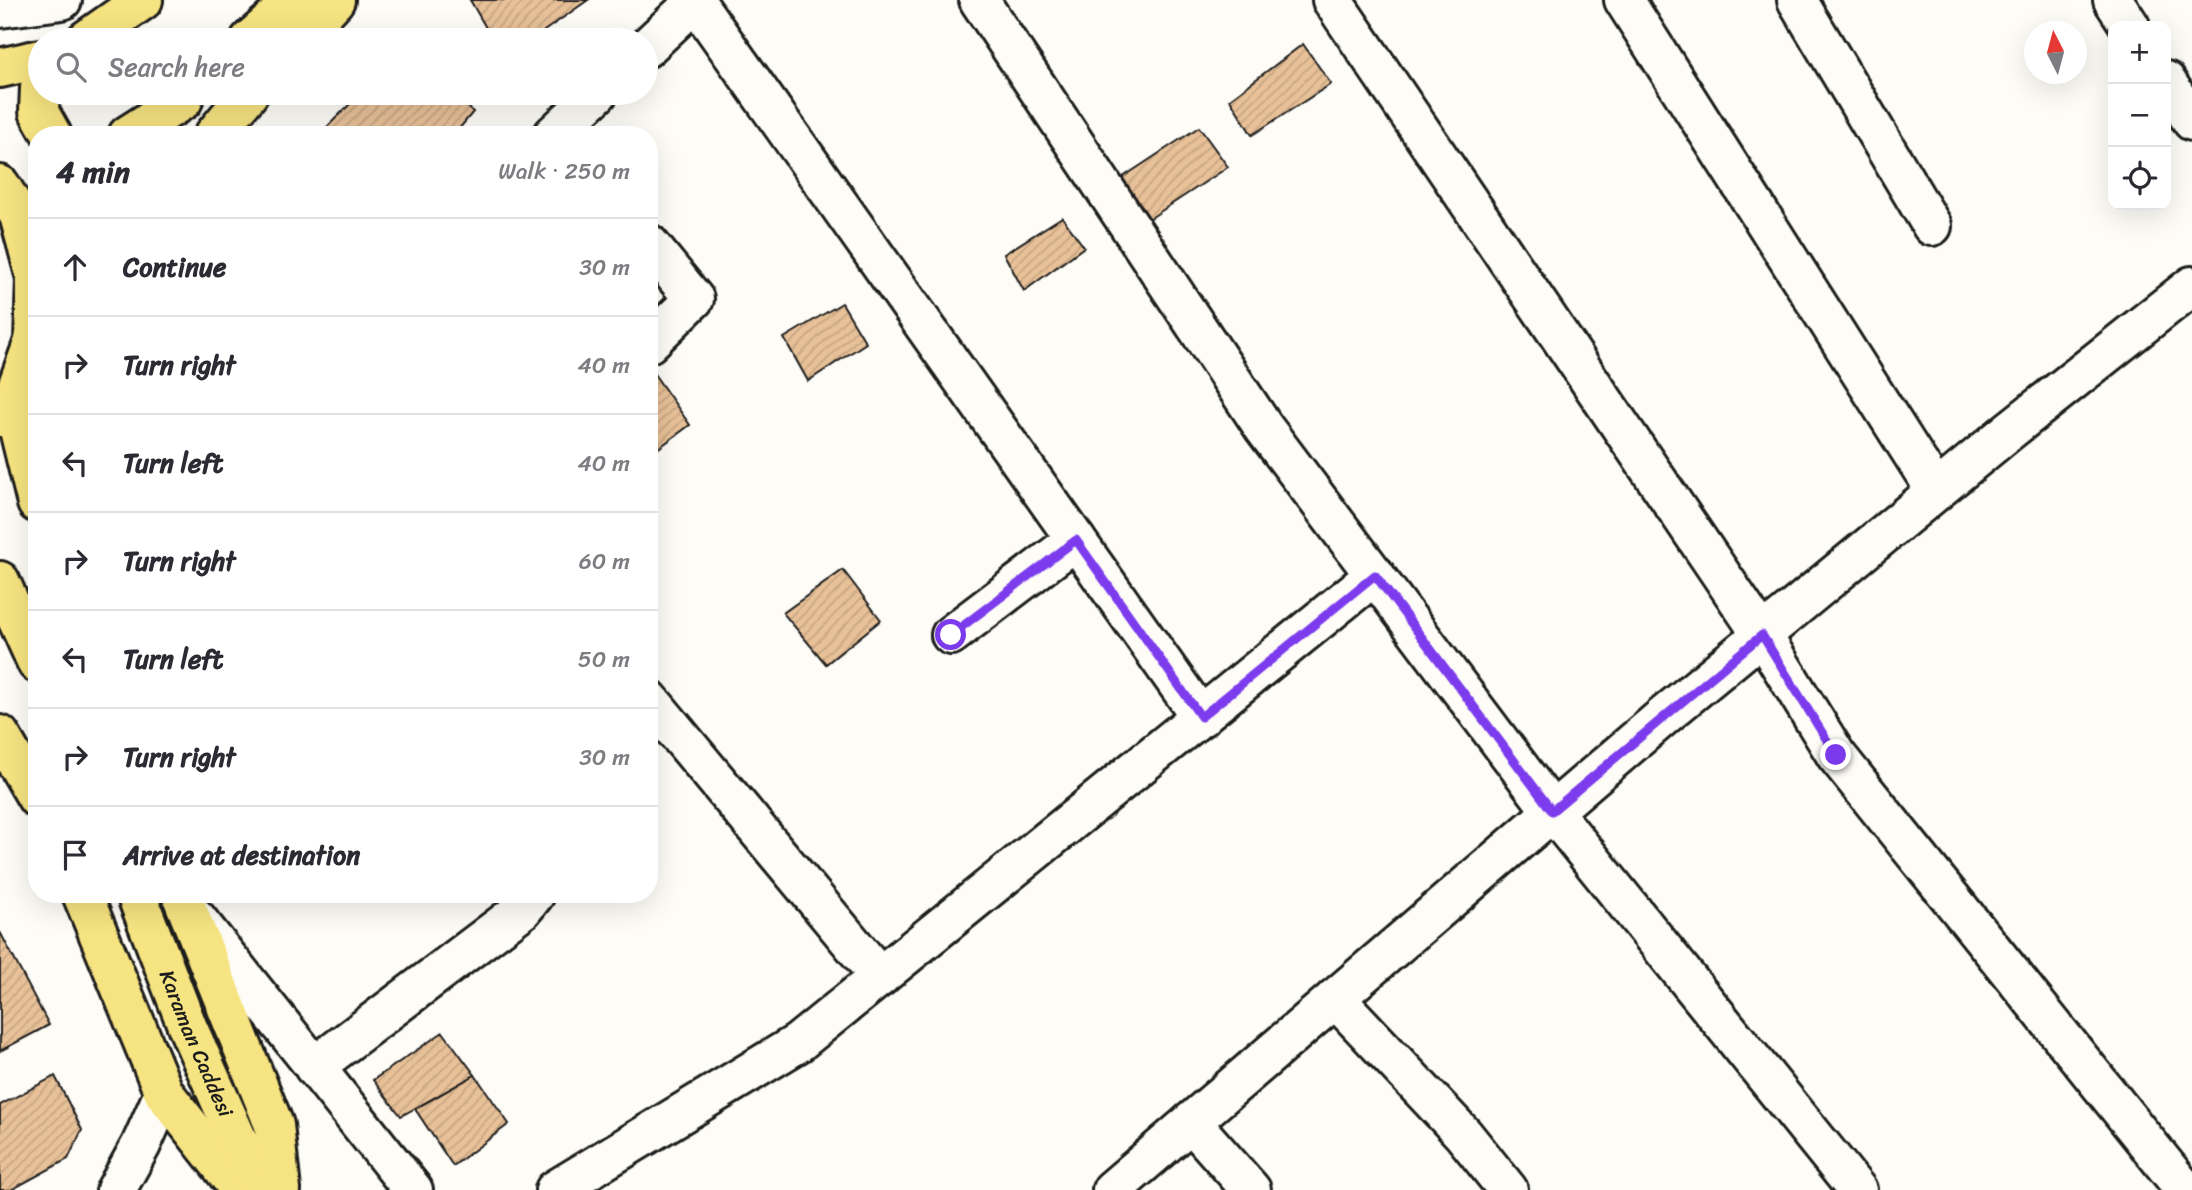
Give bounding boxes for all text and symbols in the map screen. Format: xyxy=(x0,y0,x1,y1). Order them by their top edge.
north arrow xyxy=(2024,21,2087,84)
map controls xyxy=(2108,21,2171,210)
button: + xyxy=(2108,21,2171,84)
search box xyxy=(28,28,658,105)
text: Search here xyxy=(108,44,245,90)
icon: search xyxy=(52,48,90,86)
button: − xyxy=(2108,84,2171,147)
text: 4 min xyxy=(56,145,130,199)
button: locate xyxy=(2108,147,2171,210)
text: Walk · 250 m xyxy=(498,151,630,192)
text: Continue xyxy=(123,244,226,290)
text: 30 m xyxy=(579,247,630,288)
icon: ahead xyxy=(56,248,94,286)
text: Turn right xyxy=(123,342,236,388)
text: 40 m xyxy=(577,345,630,386)
icon: right xyxy=(56,346,94,384)
text: Turn left xyxy=(123,440,223,486)
text: 40 m xyxy=(577,443,630,484)
icon: left xyxy=(56,444,94,482)
text: Turn right xyxy=(123,538,236,584)
text: 60 m xyxy=(579,541,630,582)
icon: right xyxy=(56,542,94,580)
route start xyxy=(935,619,966,650)
text: Turn left xyxy=(123,636,223,682)
text: 50 m xyxy=(578,639,630,680)
icon: left xyxy=(56,640,94,678)
text: Turn right xyxy=(123,734,236,780)
text: 30 m xyxy=(579,737,630,778)
icon: right xyxy=(56,738,94,776)
route end xyxy=(1820,739,1851,770)
text: Arrive at destination xyxy=(123,832,360,878)
icon: arrive xyxy=(56,836,94,874)
street label: Karaman Caddesi xyxy=(148,964,245,1124)

